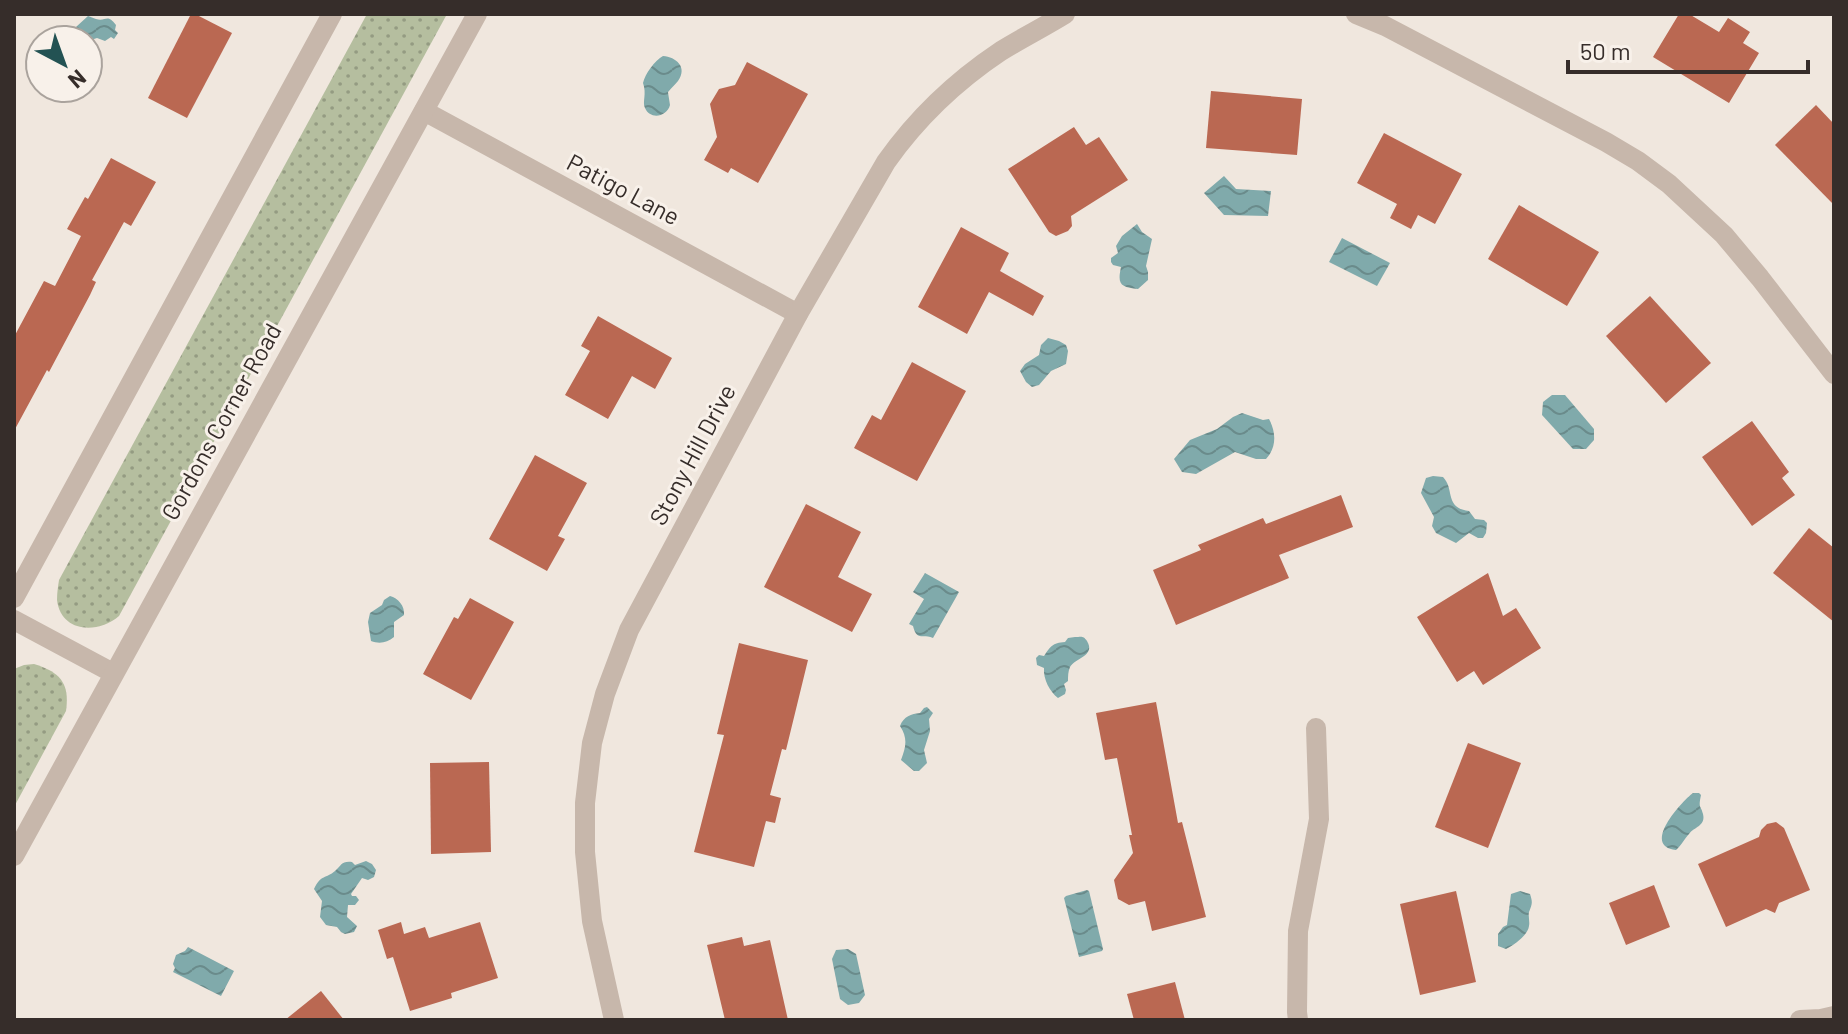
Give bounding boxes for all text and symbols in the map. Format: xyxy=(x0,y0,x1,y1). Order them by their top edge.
north arrow xyxy=(24,24,104,104)
scale bar xyxy=(1568,24,1808,74)
text: 50 m xyxy=(1580,36,1631,65)
text: N xyxy=(64,65,92,94)
street label: Patigo Lane xyxy=(562,147,685,230)
street label: Gordons Corner Road xyxy=(155,318,287,525)
street label: Stony Hill Drive xyxy=(642,379,741,530)

